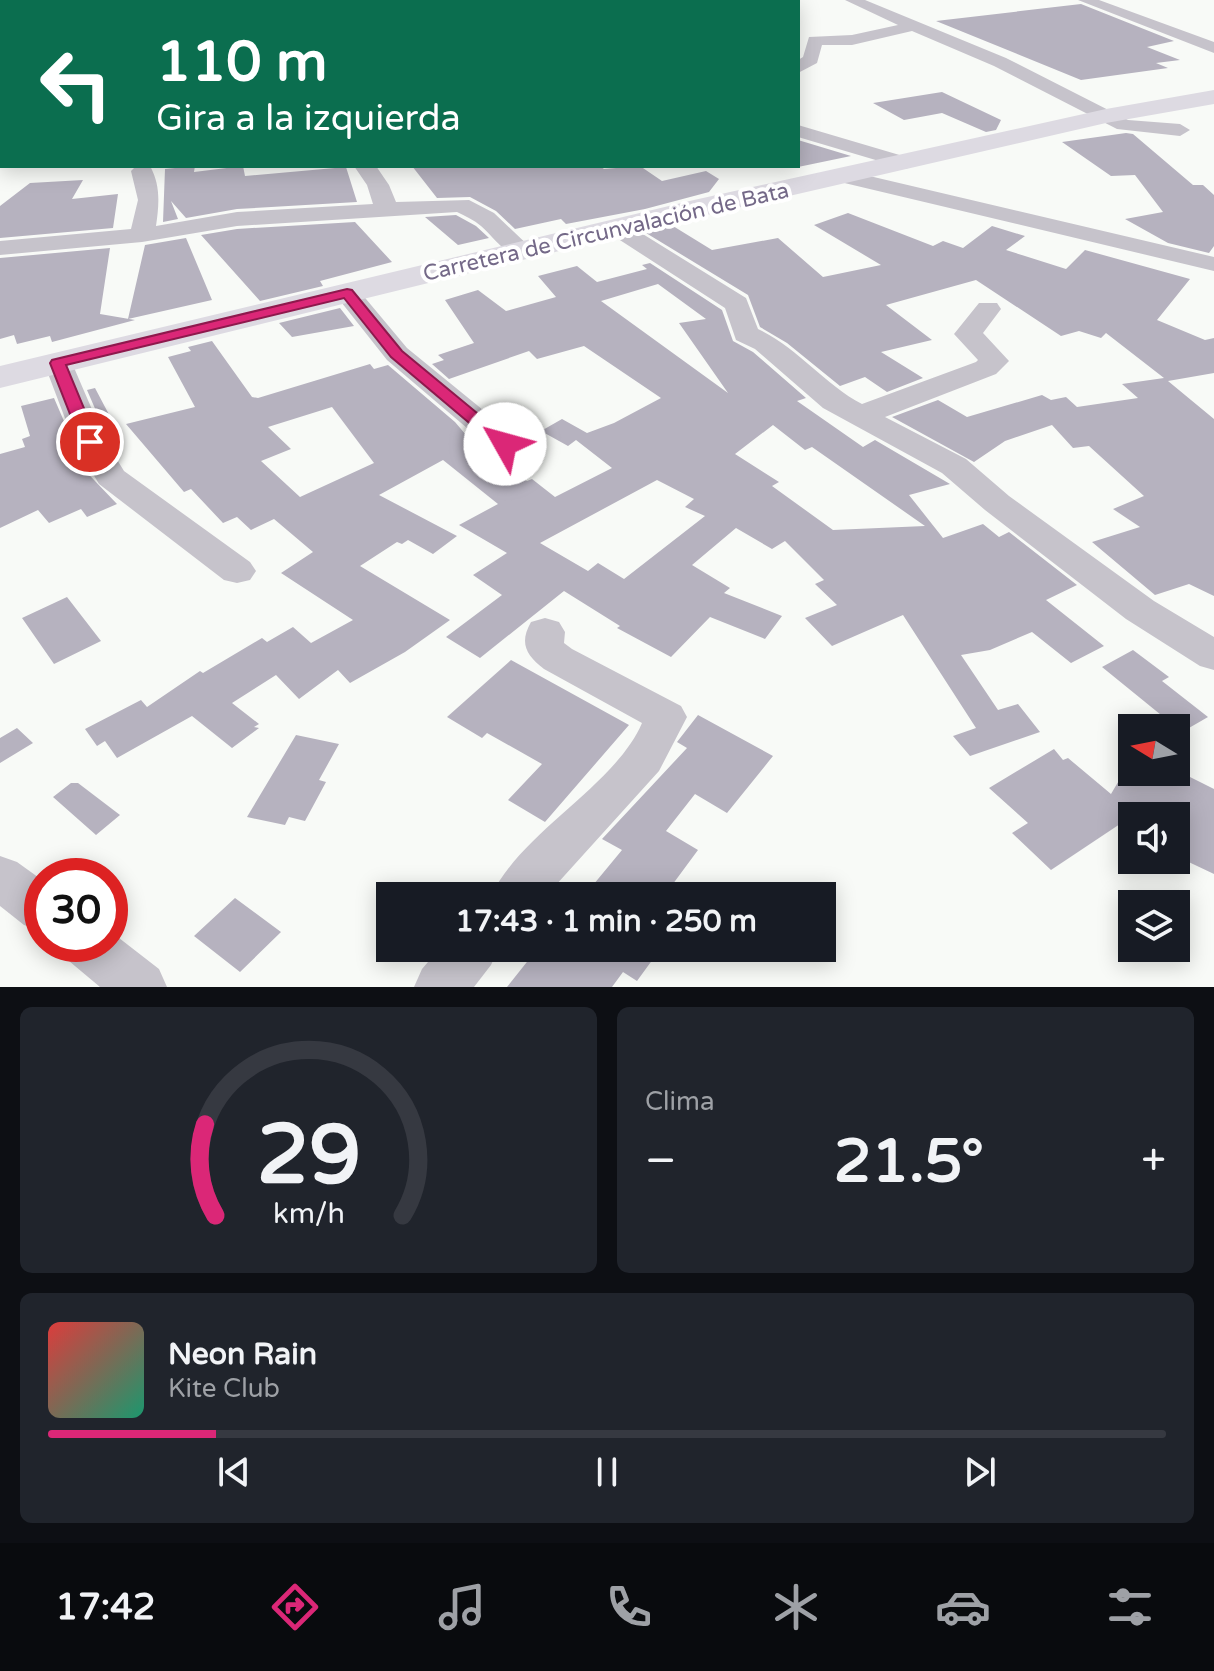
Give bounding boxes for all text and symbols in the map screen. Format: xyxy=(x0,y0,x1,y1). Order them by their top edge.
text: 110 m xyxy=(156,29,327,96)
icon: left xyxy=(24,32,128,136)
text: Gira a la izquierda xyxy=(156,97,461,140)
street label: Carretera de Circunvalación de Bata xyxy=(421,177,791,287)
position arrow xyxy=(463,402,547,486)
pin xyxy=(56,408,124,476)
icon: arrive xyxy=(68,420,112,464)
north arrow xyxy=(1118,714,1190,786)
map controls xyxy=(1118,714,1190,962)
button: sound xyxy=(1118,802,1190,874)
speed limit sign: 30 xyxy=(24,858,128,962)
button: layers xyxy=(1118,890,1190,962)
text: 17:43 · 1 min · 250 m xyxy=(455,903,757,940)
text: Clima xyxy=(645,1086,715,1117)
text: 29 xyxy=(256,1106,361,1206)
text: 21.5° xyxy=(834,1126,984,1198)
text: − xyxy=(645,1135,676,1188)
text: + xyxy=(1141,1135,1166,1188)
text: km/h xyxy=(273,1197,344,1231)
text: Neon Rain xyxy=(168,1336,317,1373)
text: Kite Club xyxy=(168,1373,280,1404)
icon: previous xyxy=(212,1450,256,1494)
icon: pause xyxy=(585,1450,629,1494)
icon: next xyxy=(958,1450,1002,1494)
icon: directions xyxy=(267,1579,323,1635)
icon: music xyxy=(434,1579,490,1635)
icon: phone xyxy=(601,1579,657,1635)
icon: climate xyxy=(768,1579,824,1635)
icon: car xyxy=(935,1579,991,1635)
icon: filters xyxy=(1102,1579,1158,1635)
text: 17:42 xyxy=(56,1586,155,1629)

